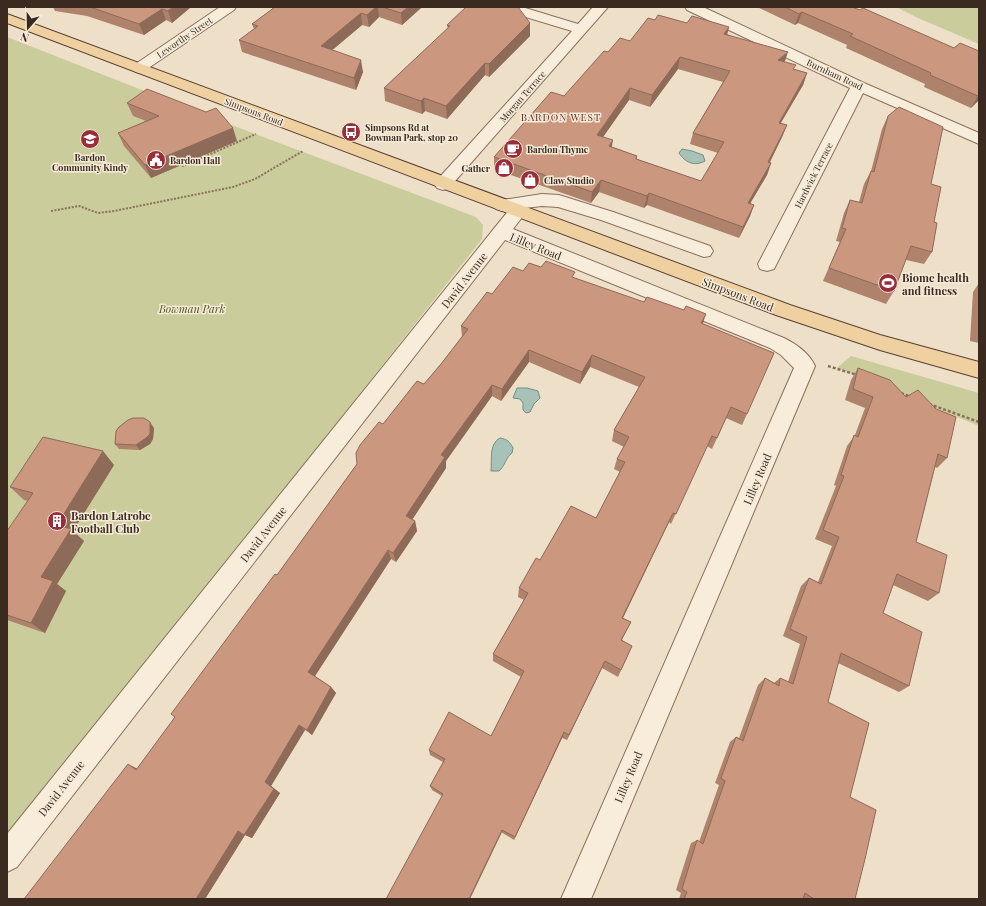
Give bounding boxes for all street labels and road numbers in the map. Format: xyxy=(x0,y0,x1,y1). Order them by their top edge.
street label: Leworthy Street xyxy=(154,13,215,60)
street label: Burnham Road xyxy=(805,56,866,93)
street label: Morgan Terrace xyxy=(496,67,548,124)
street label: Simpsons Road xyxy=(223,94,286,128)
street label: Hardwick Terrace xyxy=(791,140,835,210)
street label: Lilley Road xyxy=(508,229,565,263)
street label: David Avenue xyxy=(437,249,491,311)
street label: Simpsons Road xyxy=(700,273,777,315)
street label: Lilley Road xyxy=(739,450,775,507)
street label: David Avenue xyxy=(236,503,290,565)
street label: Lilley Road xyxy=(610,748,646,805)
street label: David Avenue xyxy=(34,757,88,819)

